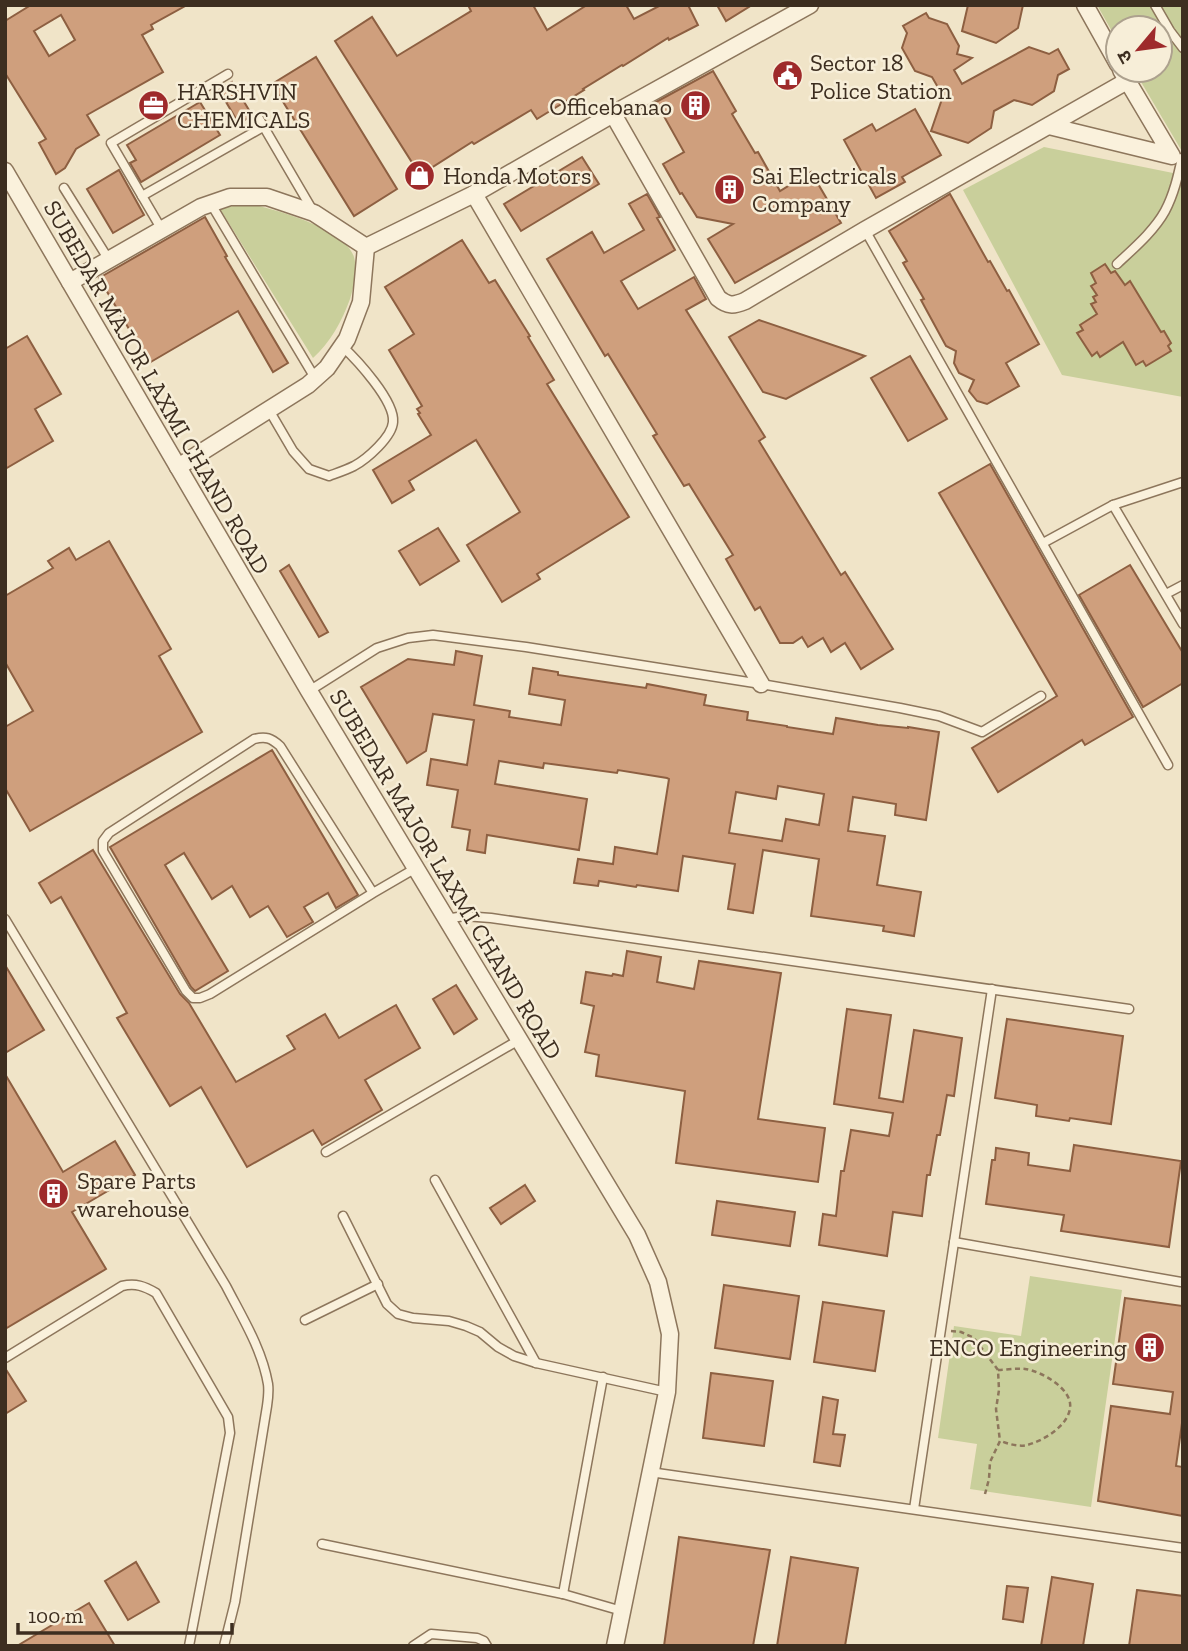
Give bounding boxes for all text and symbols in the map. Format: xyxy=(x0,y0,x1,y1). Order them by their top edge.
north arrow xyxy=(1104,14,1174,84)
text: उ xyxy=(1111,46,1137,67)
place label: Sector 18 Police Station xyxy=(810,48,952,105)
public building icon: Sector 18 Police Station xyxy=(770,59,804,93)
place label: HARSHVIN CHEMICALS xyxy=(177,77,310,134)
office icon: HARSHVIN CHEMICALS xyxy=(137,88,171,122)
building icon: Officebanao xyxy=(678,89,712,123)
place label: Officebanao xyxy=(549,92,672,121)
shop icon: Honda Motors xyxy=(403,158,437,192)
place label: Honda Motors xyxy=(443,161,592,190)
place label: Sai Electricals Company xyxy=(752,161,897,218)
building icon: Sai Electricals Company xyxy=(712,172,746,206)
street label: SUBEDAR MAJOR LAXMI CHAND ROAD xyxy=(38,195,276,579)
street label: SUBEDAR MAJOR LAXMI CHAND ROAD xyxy=(324,684,568,1064)
place label: Spare Parts warehouse xyxy=(77,1166,196,1223)
building icon: Spare Parts warehouse xyxy=(37,1177,71,1211)
building icon: ENCO Engineering xyxy=(1133,1330,1167,1364)
place label: ENCO Engineering xyxy=(929,1333,1127,1362)
scale bar xyxy=(18,1592,231,1636)
text: 100 m xyxy=(28,1603,83,1628)

